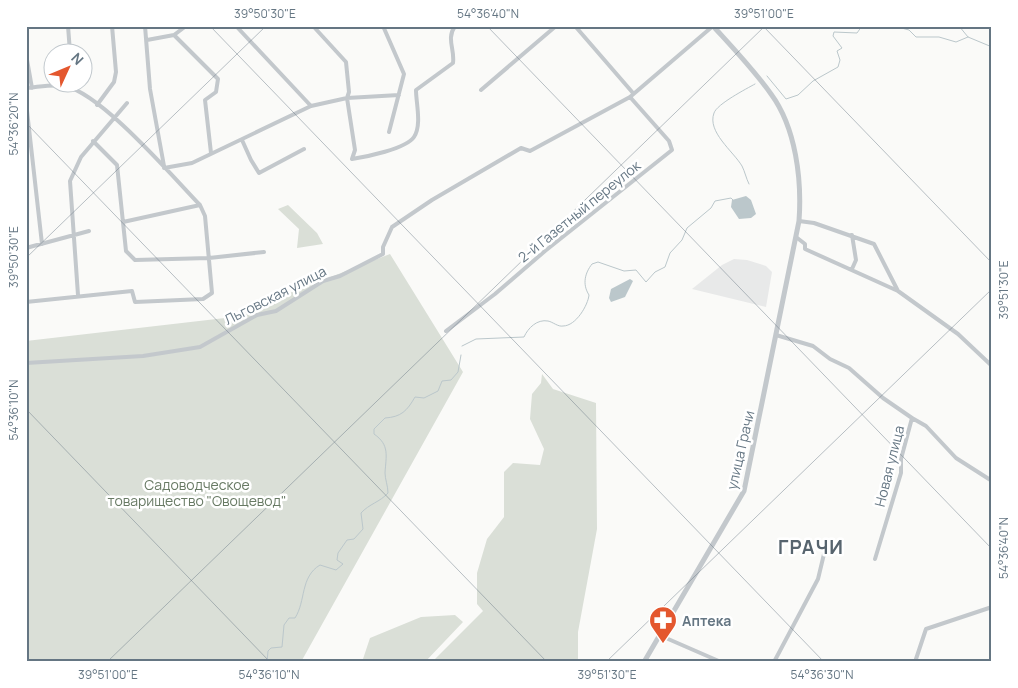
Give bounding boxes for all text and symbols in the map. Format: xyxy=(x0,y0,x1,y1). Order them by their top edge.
text: 39°50'30"E xyxy=(234,5,296,22)
text: 54°36'40"N xyxy=(457,5,519,22)
text: 39°51'00"E xyxy=(734,5,794,22)
north arrow xyxy=(42,42,92,92)
text: N xyxy=(67,48,88,69)
text: 54°36'20"N xyxy=(5,92,22,156)
street label: 2-й Газетный переулок xyxy=(514,155,645,266)
text: 39°50'30"E xyxy=(5,226,22,288)
text: 39°51'30"E xyxy=(995,260,1012,320)
street label: Льговская улица xyxy=(221,261,329,329)
text: 54°36'10"N xyxy=(5,380,22,440)
street label: улица Грачи xyxy=(722,409,758,491)
street label: Новая улица xyxy=(870,423,908,509)
park label: Садоводческое товарищество "Овощевод" xyxy=(108,475,286,510)
text: 54°36'40"N xyxy=(995,517,1012,579)
district label: ГРАЧИ xyxy=(778,534,844,560)
pharmacy icon: Аптека xyxy=(648,605,678,644)
place label: Аптека xyxy=(682,611,731,630)
text: 39°51'00"E xyxy=(78,666,138,683)
text: 54°36'10"N xyxy=(239,666,299,683)
text: 39°51'30"E xyxy=(577,666,637,683)
text: 54°36'30"N xyxy=(791,666,853,683)

